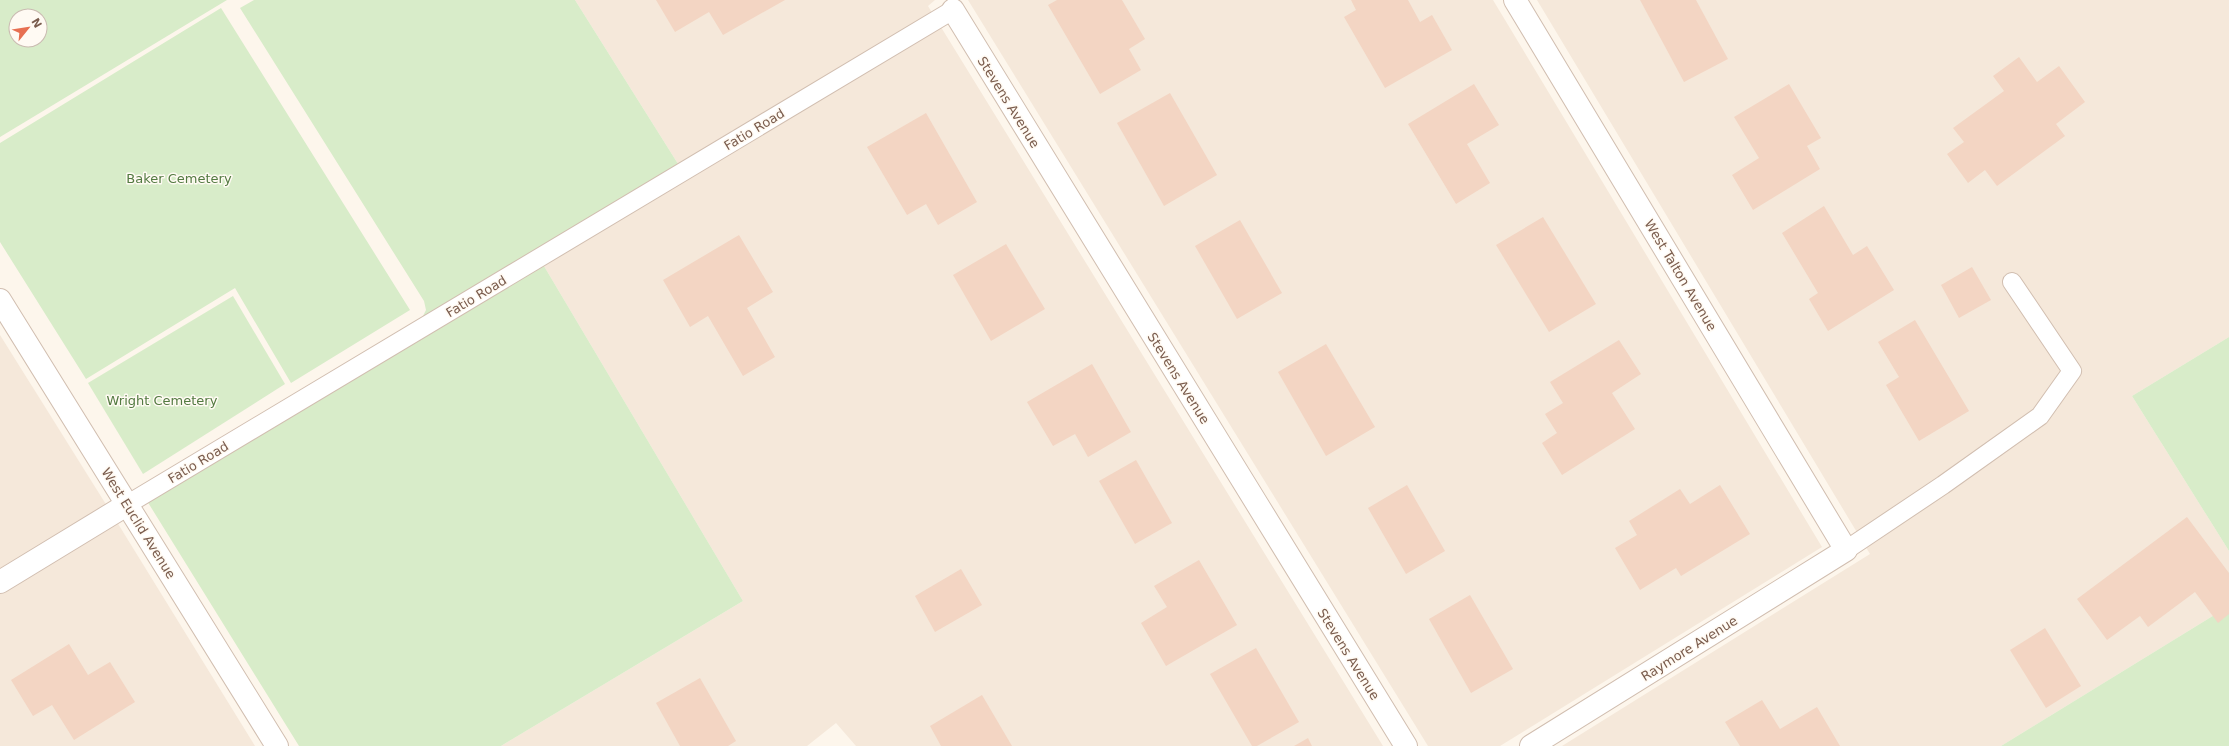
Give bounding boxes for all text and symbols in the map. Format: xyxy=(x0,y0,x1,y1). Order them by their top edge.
north arrow xyxy=(8,8,48,48)
text: N xyxy=(28,16,44,30)
street label: Stevens Avenue xyxy=(975,54,1043,151)
street label: Fatio Road xyxy=(721,106,787,153)
park label: Baker Cemetery xyxy=(126,171,232,186)
street label: West Talton Avenue xyxy=(1641,217,1720,334)
street label: Fatio Road xyxy=(443,273,509,320)
street label: Stevens Avenue xyxy=(1145,330,1213,427)
park label: Wright Cemetery xyxy=(107,393,218,408)
street label: Fatio Road xyxy=(165,439,231,486)
street label: West Euclid Avenue xyxy=(98,465,179,581)
street label: Stevens Avenue xyxy=(1315,606,1383,703)
street label: Raymore Avenue xyxy=(1638,613,1740,684)

